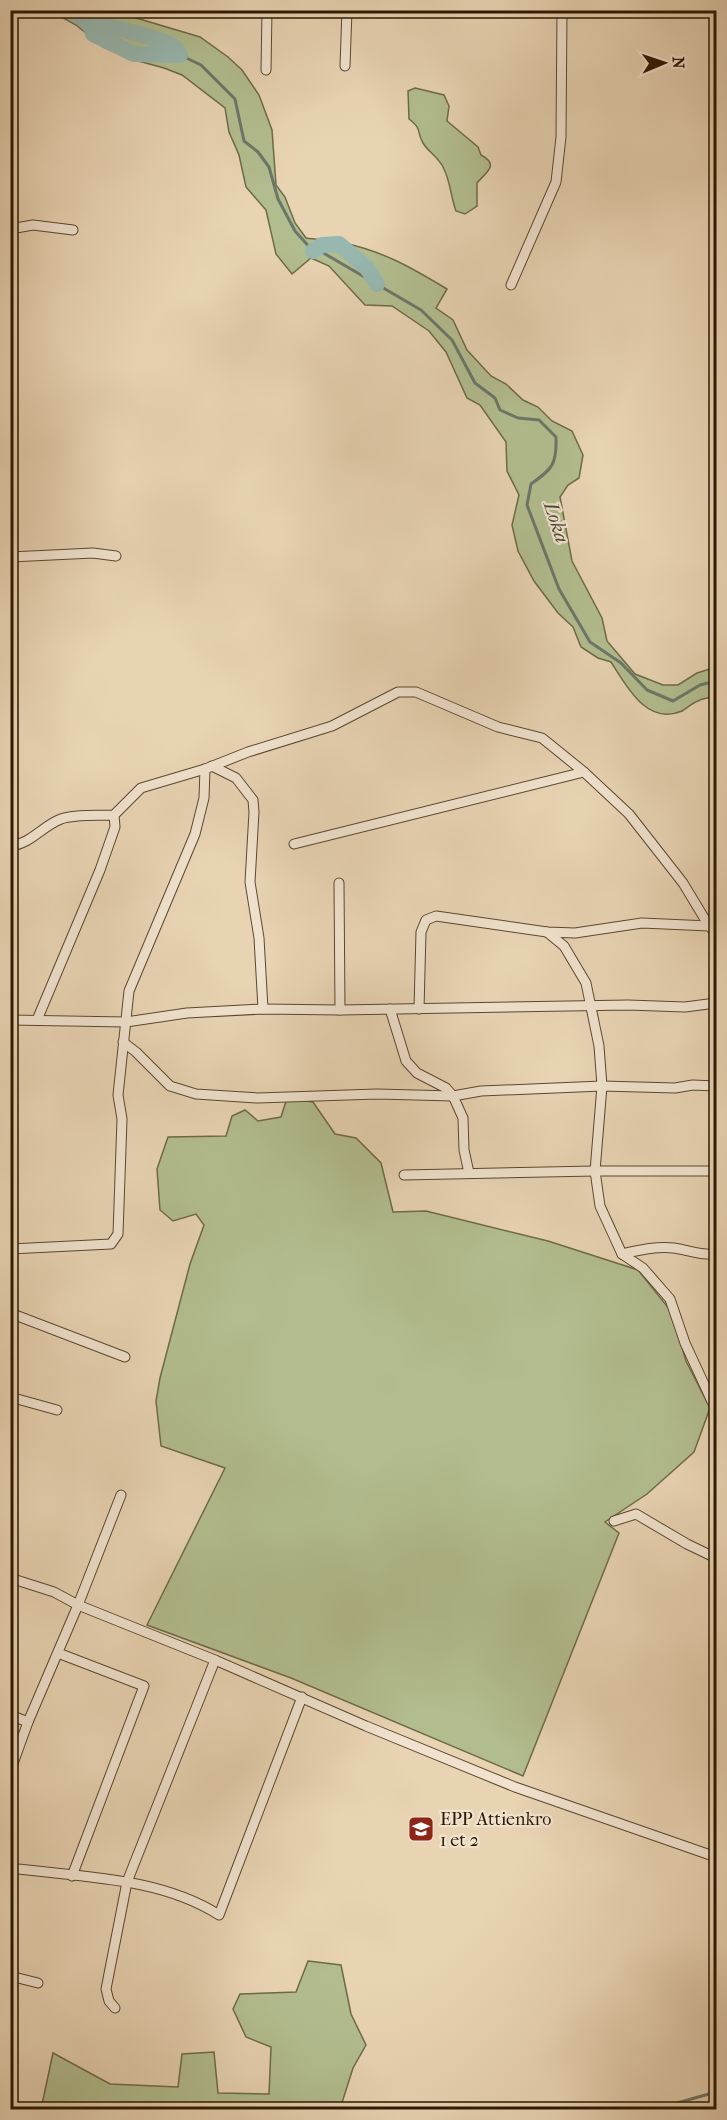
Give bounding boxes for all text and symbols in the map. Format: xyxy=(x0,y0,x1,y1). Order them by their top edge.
north arrow xyxy=(634,33,694,93)
text: N xyxy=(669,56,688,70)
water label: Loka xyxy=(538,497,574,546)
place label: EPP Attienkro 1 et 2 xyxy=(440,1809,552,1851)
school or university icon: EPP Attienkro 1 et 2 xyxy=(406,1814,436,1844)

